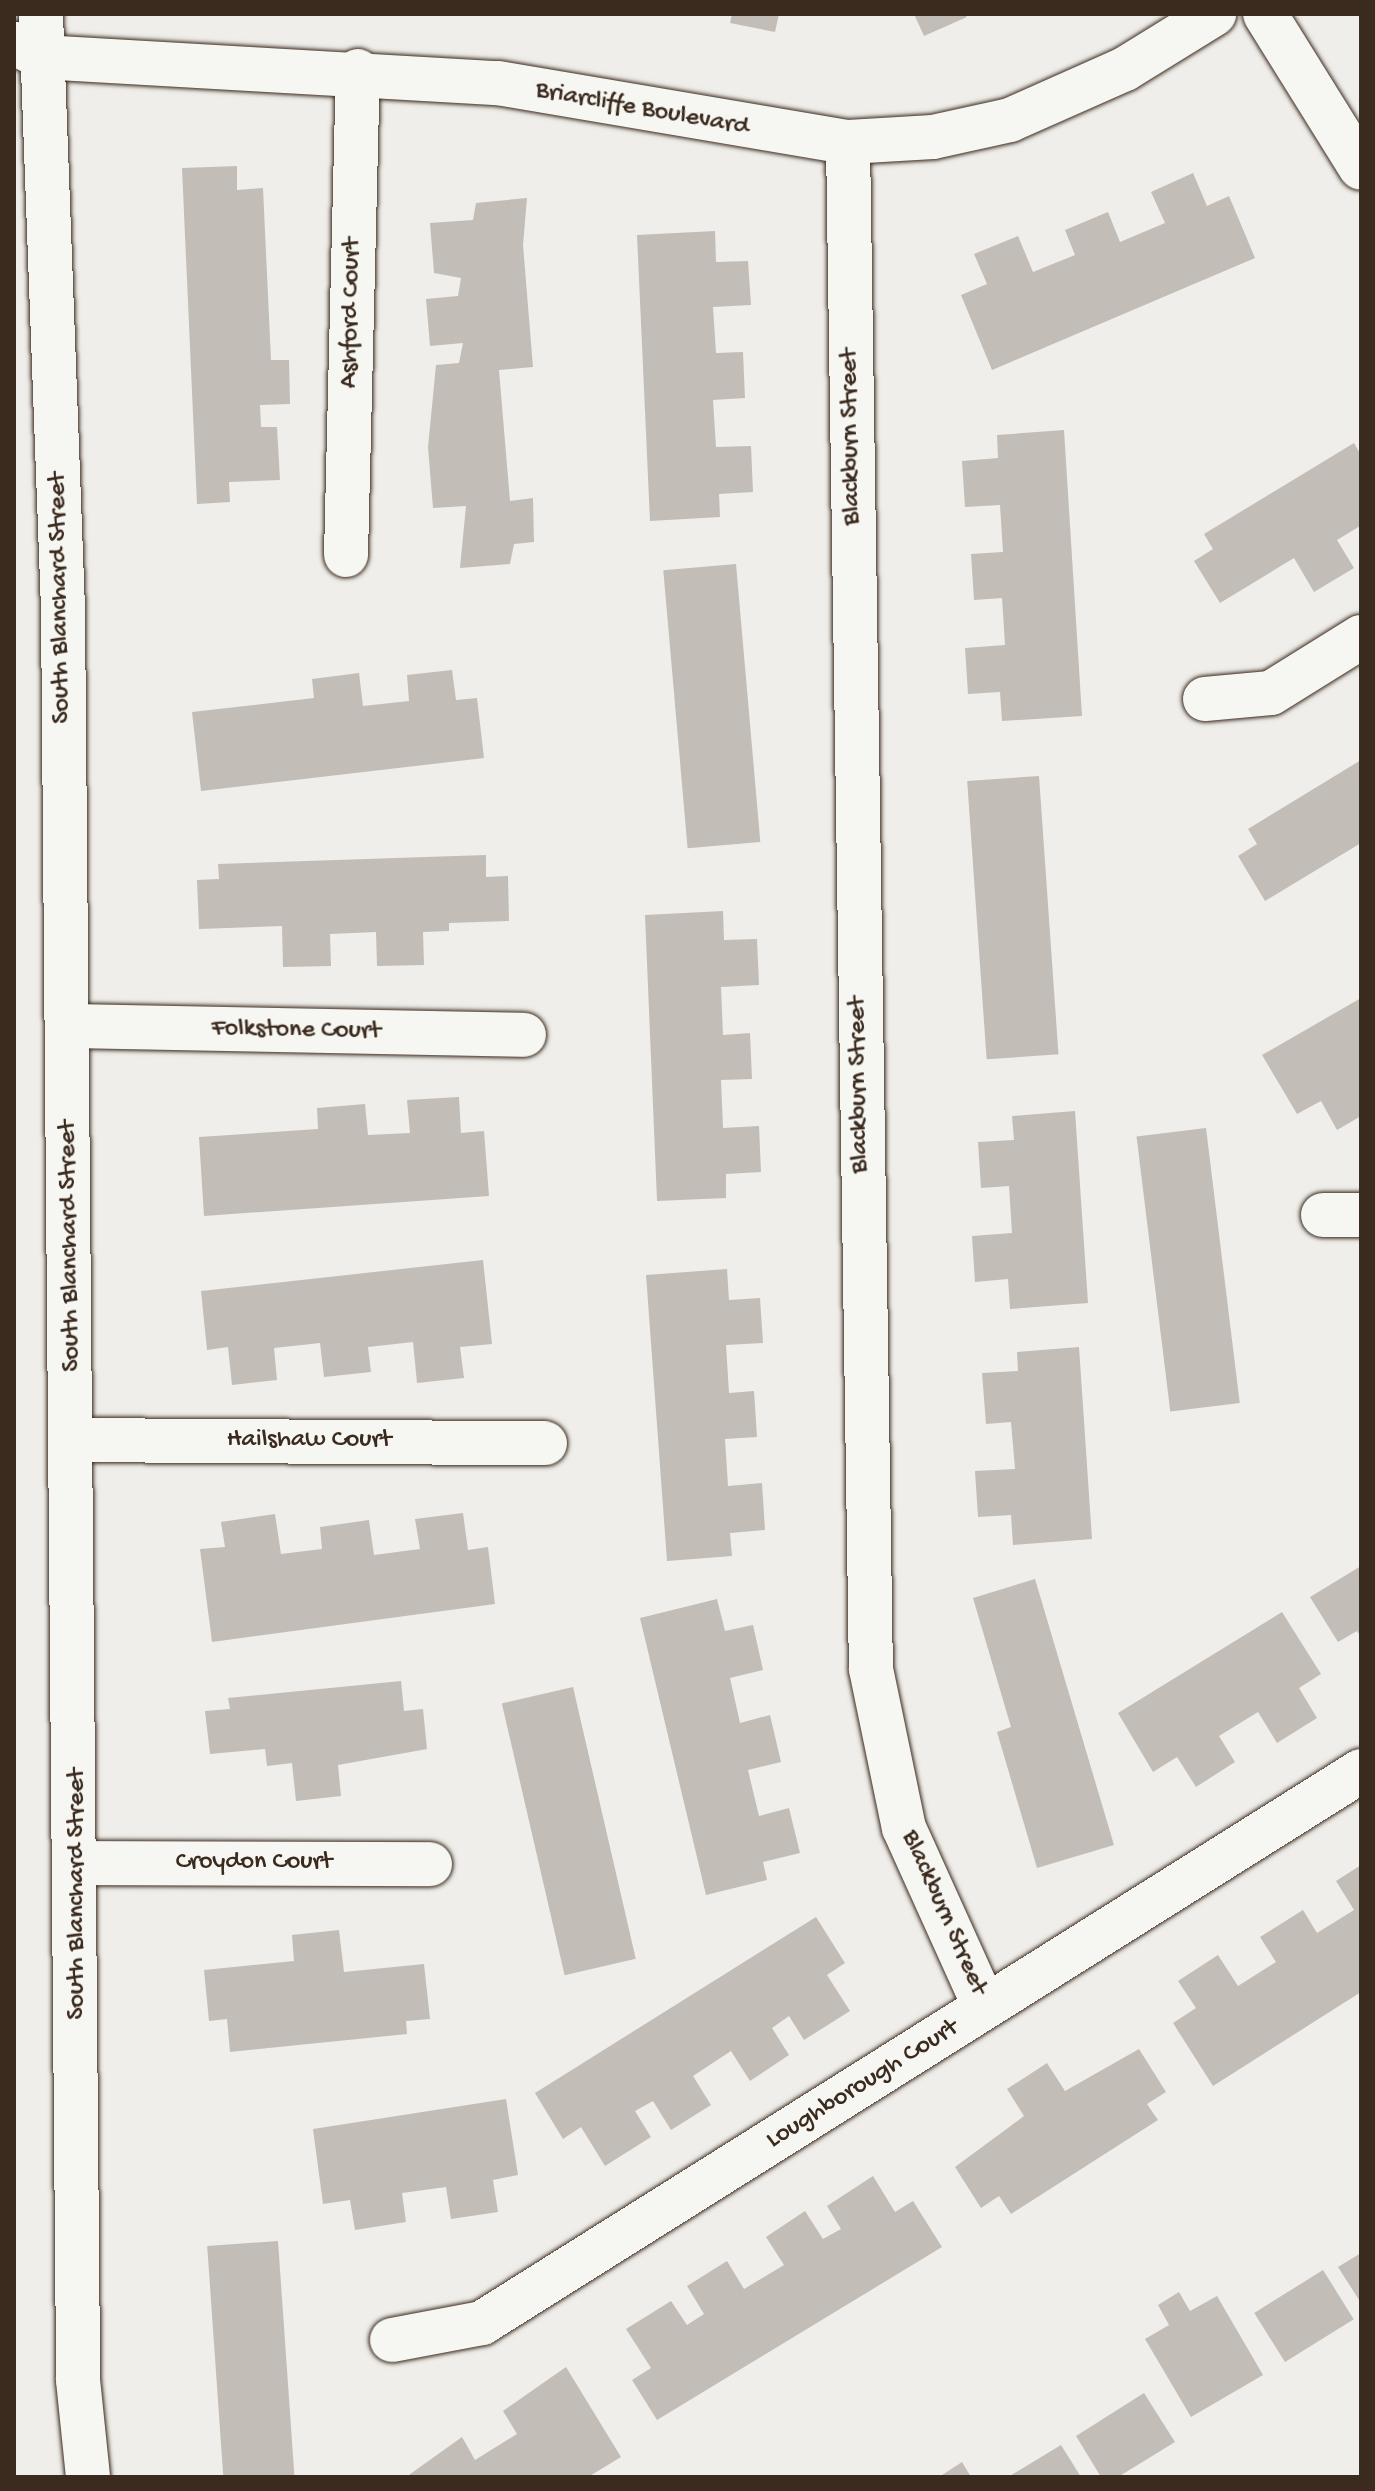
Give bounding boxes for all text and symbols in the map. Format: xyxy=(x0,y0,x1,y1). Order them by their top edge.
street label: Briarcliffe Boulevard xyxy=(533,76,751,144)
street label: Ashford Court xyxy=(335,237,369,389)
street label: Blackburn Street xyxy=(835,348,869,526)
street label: South Blanchard Street xyxy=(43,472,79,724)
street label: Blackburn Street xyxy=(843,996,877,1174)
street label: Folkstone Court xyxy=(211,1014,381,1048)
street label: South Blanchard Street xyxy=(53,1120,89,1372)
street label: Hailshaw Court xyxy=(227,1425,391,1457)
street label: South Blanchard Street xyxy=(62,1768,94,2020)
street label: Blackburn Street xyxy=(893,1826,993,2000)
street label: Croydon Court xyxy=(176,1847,332,1879)
street label: Loughborough Court xyxy=(761,2013,965,2157)

